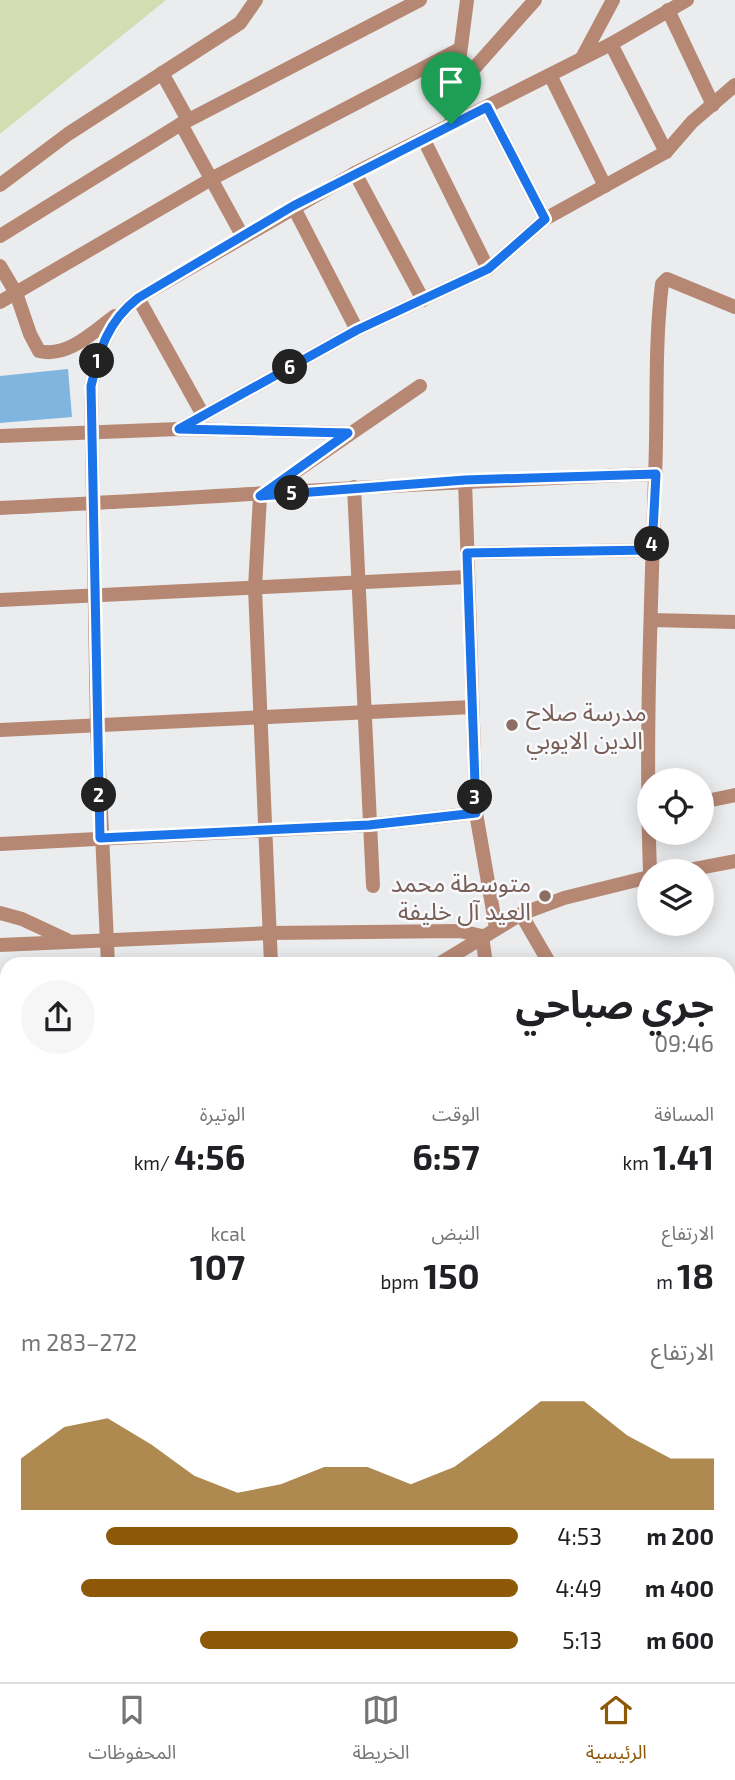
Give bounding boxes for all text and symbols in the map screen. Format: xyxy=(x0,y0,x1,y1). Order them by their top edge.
pin xyxy=(421,52,481,124)
icon: arrive xyxy=(432,63,470,101)
pin: 1 xyxy=(80,344,114,378)
text: 1 xyxy=(92,349,101,372)
pin: 6 xyxy=(272,350,308,384)
text: 6 xyxy=(284,355,295,378)
pin: 5 xyxy=(274,476,310,510)
text: 5 xyxy=(286,481,297,504)
pin: 4 xyxy=(634,526,670,562)
text: 4 xyxy=(645,532,658,555)
place label: مدرسة صلاح الدين الايوبي xyxy=(526,697,647,759)
marker: مدرسة صلاح الدين الايوبي xyxy=(504,717,520,733)
map controls xyxy=(637,768,714,936)
button: locate xyxy=(637,768,714,845)
pin: 2 xyxy=(82,778,116,812)
pin: 3 xyxy=(458,780,492,814)
text: 2 xyxy=(93,783,104,806)
text: 3 xyxy=(469,785,480,808)
button: layers xyxy=(637,859,714,936)
place label: متوسطة محمد العيد آل خليفة xyxy=(391,868,531,926)
marker: متوسطة محمد العيد آل خليفة xyxy=(537,888,553,904)
button: share xyxy=(21,980,95,1054)
text: جري صباحي xyxy=(516,980,714,1026)
text: 09:46 xyxy=(654,1029,714,1057)
text: الوتيرة xyxy=(200,1102,245,1125)
text: الوقت xyxy=(432,1102,480,1125)
text: المسافة xyxy=(654,1102,714,1125)
text: 4:56 xyxy=(174,1135,245,1177)
text: 6:57 xyxy=(412,1135,480,1177)
text: 1.41 xyxy=(653,1135,714,1177)
text: /km xyxy=(134,1151,174,1174)
text: km xyxy=(623,1151,653,1174)
text: النبض xyxy=(431,1221,480,1244)
text: الارتفاع xyxy=(662,1221,714,1244)
text: kcal xyxy=(211,1222,245,1245)
text: 107 xyxy=(190,1245,245,1287)
text: 150 xyxy=(423,1254,480,1296)
text: 18 xyxy=(677,1254,714,1296)
text: bpm xyxy=(380,1270,423,1293)
text: m xyxy=(656,1270,677,1293)
text: 272–283 m xyxy=(21,1328,137,1356)
text: الارتفاع xyxy=(651,1337,714,1365)
text: 4:53 xyxy=(557,1522,602,1550)
text: 200 m xyxy=(646,1522,714,1550)
text: 4:49 xyxy=(555,1574,602,1602)
text: 400 m xyxy=(645,1574,714,1602)
text: 5:13 xyxy=(562,1626,602,1654)
text: 600 m xyxy=(646,1626,714,1654)
tab: المحفوظات xyxy=(88,1691,176,1773)
tab: الخريطة xyxy=(353,1691,410,1773)
tab: الرئيسية xyxy=(586,1691,647,1773)

